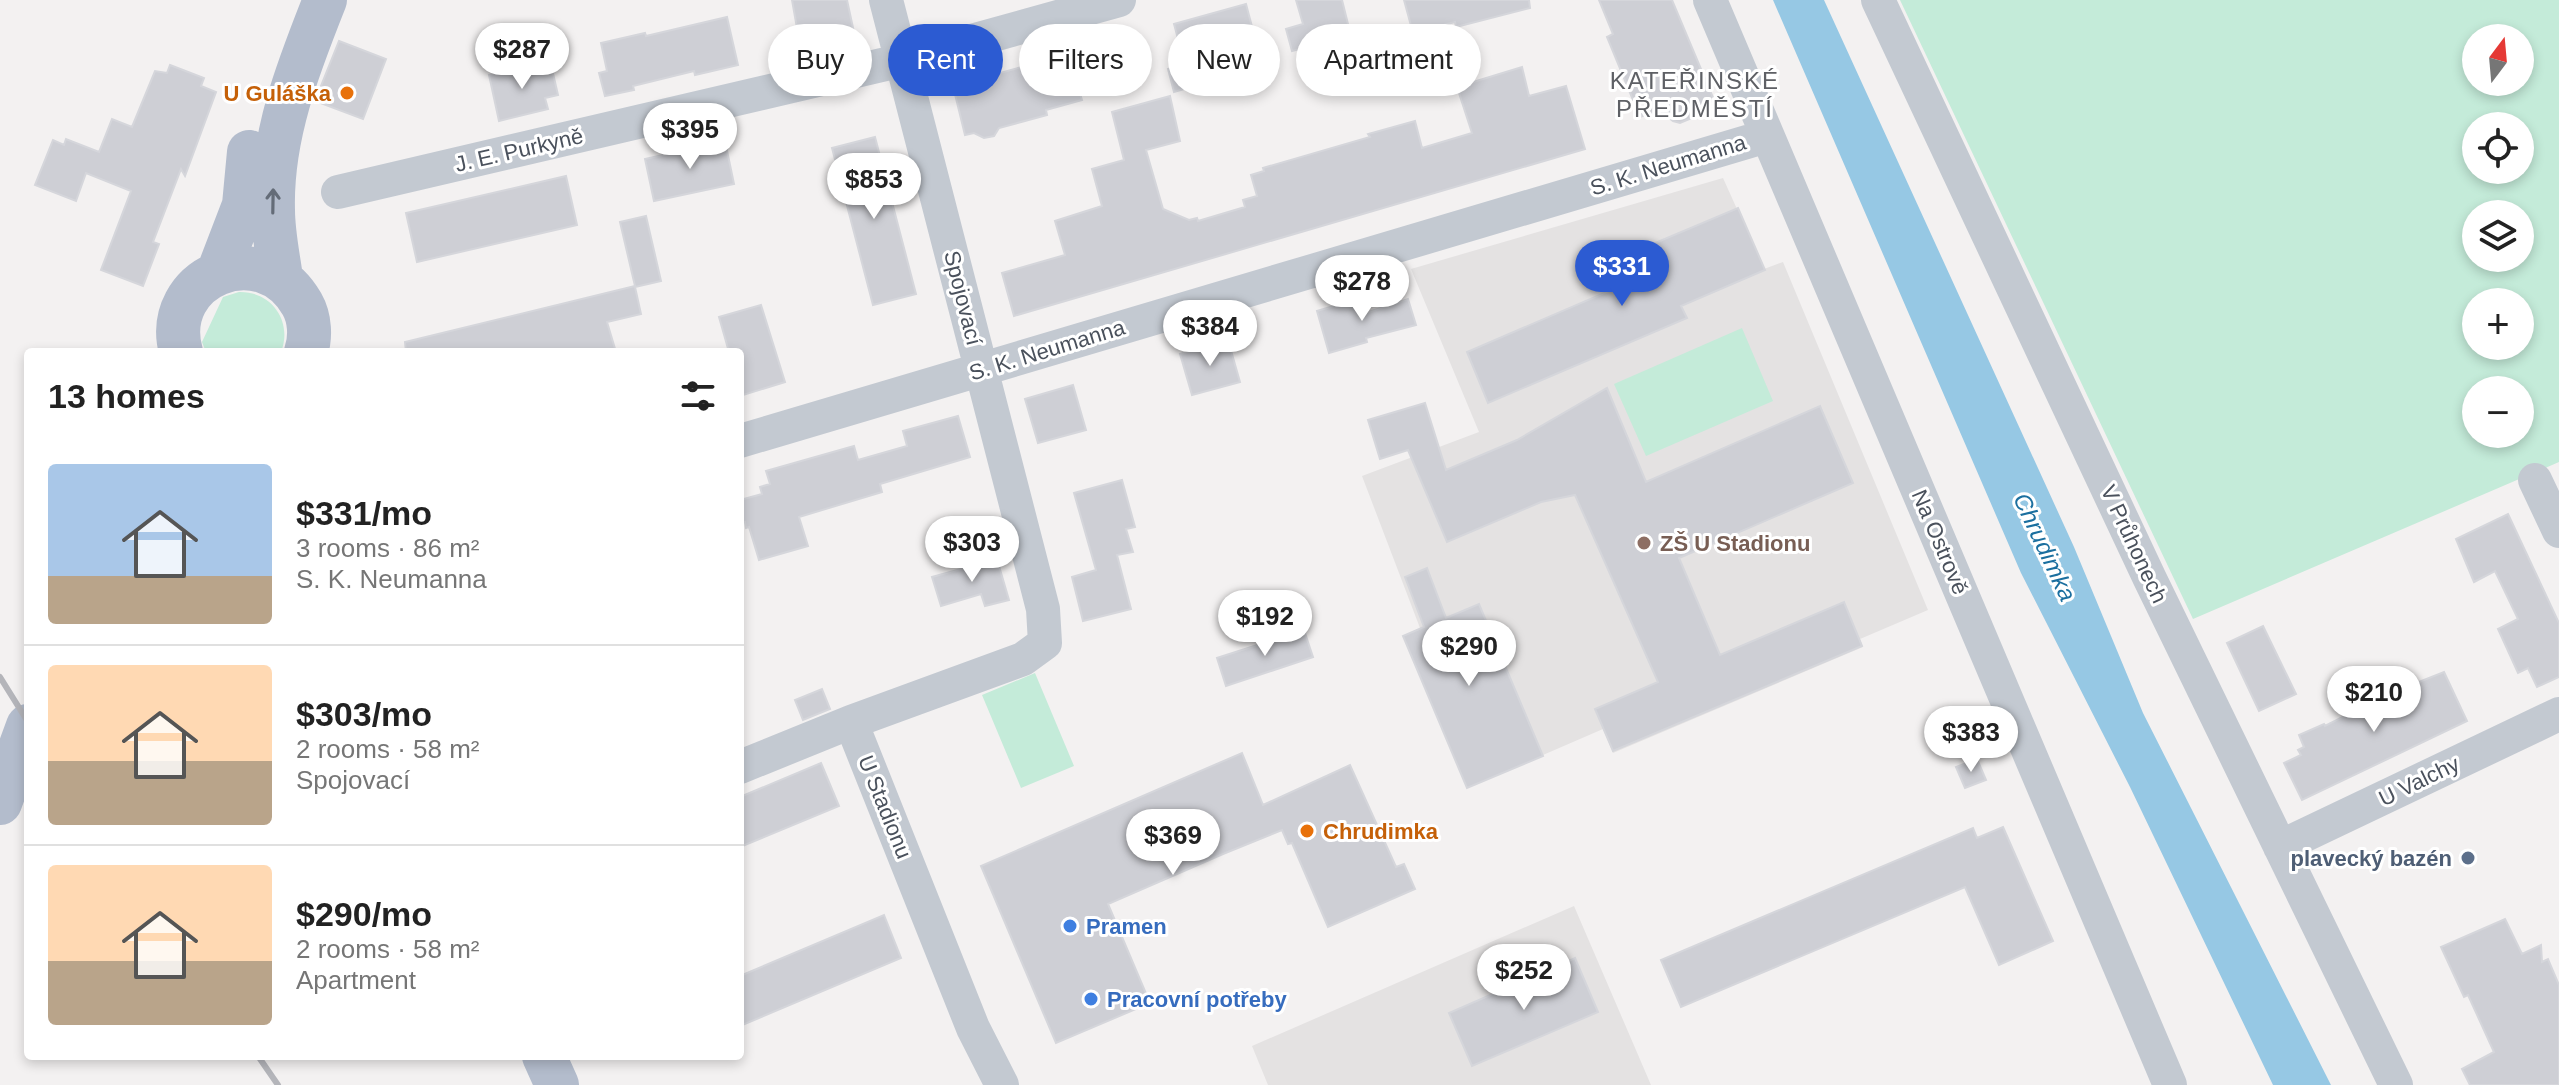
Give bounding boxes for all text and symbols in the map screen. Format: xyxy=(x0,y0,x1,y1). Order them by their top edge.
pin: $287 xyxy=(475,23,569,91)
chip: Buy xyxy=(768,24,872,96)
chip: Rent xyxy=(888,24,1003,96)
chip: Filters xyxy=(1019,24,1152,96)
chip: New xyxy=(1168,24,1280,96)
chip: Apartment xyxy=(1296,24,1481,96)
north arrow xyxy=(2462,24,2534,96)
map controls xyxy=(2462,24,2534,448)
text: $287 xyxy=(493,34,551,64)
district label: KATEŘINSKÉ PŘEDMĚSTÍ xyxy=(1610,67,1780,122)
place label: U Guláška xyxy=(223,81,332,106)
marker: U Guláška xyxy=(338,84,356,102)
pin: $395 xyxy=(643,103,737,171)
button: locate xyxy=(2462,112,2534,184)
text: $395 xyxy=(661,114,719,144)
street label: J. E. Purkyně xyxy=(452,123,586,177)
street label: S. K. Neumanna xyxy=(1587,129,1750,201)
pin: $853 xyxy=(827,153,921,221)
text: $853 xyxy=(845,164,903,194)
one-way arrow xyxy=(266,188,281,215)
button: layers xyxy=(2462,200,2534,272)
pin: $331 xyxy=(1575,240,1669,308)
street label: Spojovací xyxy=(939,248,987,348)
text: $331 xyxy=(1593,251,1651,281)
pin: $278 xyxy=(1315,255,1409,323)
text: $278 xyxy=(1333,266,1391,296)
button: + xyxy=(2462,288,2534,360)
pin: $384 xyxy=(1163,300,1257,368)
text: $384 xyxy=(1181,311,1239,341)
street label: S. K. Neumanna xyxy=(966,314,1129,386)
icon: filters xyxy=(676,374,720,418)
button: − xyxy=(2462,376,2534,448)
text: 13 homes xyxy=(48,377,205,415)
street label: V Průhonech xyxy=(2096,481,2172,607)
street label: Na Ostrově xyxy=(1907,486,1973,598)
water label: Chrudimka xyxy=(2008,489,2082,605)
text: $331/mo xyxy=(296,494,432,532)
icon: home xyxy=(112,496,208,592)
pin: $303 xyxy=(925,516,1019,584)
text: $303 xyxy=(943,527,1001,557)
place label: ZŠ U Stadionu xyxy=(1660,531,1810,556)
text: 3 rooms · 86 m² xyxy=(296,533,480,563)
marker: ZŠ U Stadionu xyxy=(1635,534,1653,552)
text: S. K. Neumanna xyxy=(296,564,487,594)
pin: $192 xyxy=(1218,590,1312,658)
text: $192 xyxy=(1236,601,1294,631)
pin: $290 xyxy=(1422,620,1516,688)
text: $290 xyxy=(1440,631,1498,661)
pin: $210 xyxy=(2327,666,2421,734)
text: $210 xyxy=(2345,677,2403,707)
text: $303/mo xyxy=(296,695,432,733)
icon: home xyxy=(112,697,208,793)
pin: $383 xyxy=(1924,706,2018,774)
text: $383 xyxy=(1942,717,2000,747)
text: 2 rooms · 58 m² xyxy=(296,734,480,764)
street label: U Valchy xyxy=(2375,751,2463,811)
street label: U Stadionu xyxy=(853,752,917,862)
text: Spojovací xyxy=(296,765,410,795)
pin: $369 xyxy=(1126,809,1220,877)
place label: Chrudimka xyxy=(1323,819,1439,844)
text: $369 xyxy=(1144,820,1202,850)
marker: Chrudimka xyxy=(1298,822,1316,840)
place label: plavecký bazén xyxy=(2291,846,2452,871)
marker: plavecký bazén xyxy=(2459,849,2477,867)
text: $290/mo xyxy=(296,895,432,933)
icon: home xyxy=(112,897,208,993)
place label: Pramen xyxy=(1086,914,1167,939)
marker: Pramen xyxy=(1061,917,1079,935)
text: 2 rooms · 58 m² xyxy=(296,934,480,964)
pin: $252 xyxy=(1477,944,1571,1012)
text: $252 xyxy=(1495,955,1553,985)
text: Apartment xyxy=(296,965,416,995)
place label: Pracovní potřeby xyxy=(1107,987,1287,1012)
marker: Pracovní potřeby xyxy=(1082,990,1100,1008)

